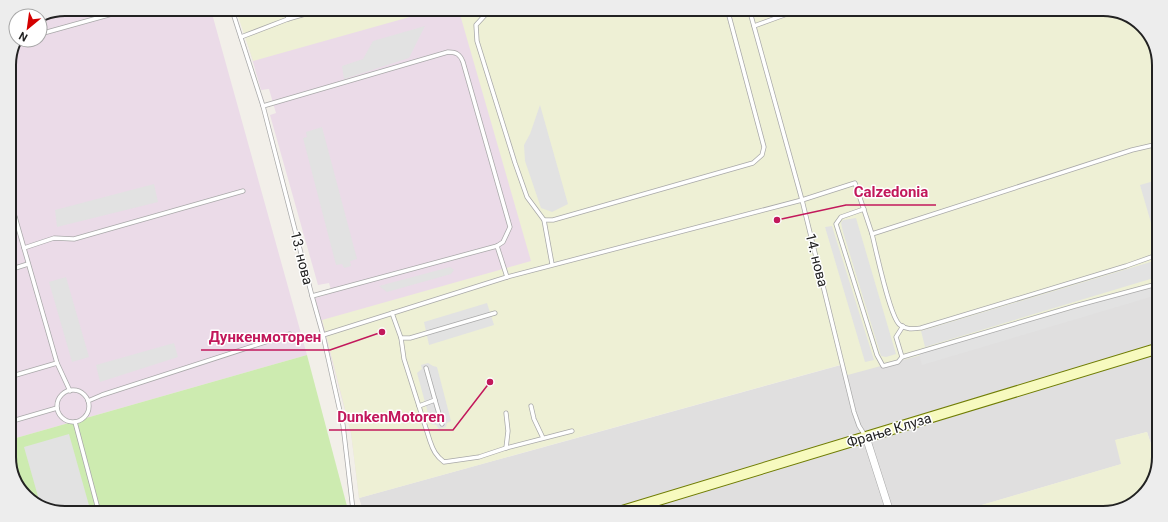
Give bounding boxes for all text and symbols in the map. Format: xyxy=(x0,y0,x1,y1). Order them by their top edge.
north arrow xyxy=(8,8,48,48)
text: N xyxy=(17,29,30,44)
callout: Calzedonia xyxy=(846,178,936,205)
text: Calzedonia xyxy=(854,183,928,201)
street label: 13. нова xyxy=(288,230,316,286)
street label: 14. нова xyxy=(803,232,831,288)
callout: Дункенмоторен xyxy=(201,323,330,350)
text: Дункенмоторен xyxy=(209,328,321,346)
callout: DunkenMotoren xyxy=(329,403,453,430)
text: DunkenMotoren xyxy=(337,408,445,426)
street label: Фрање Клуза xyxy=(845,410,933,450)

